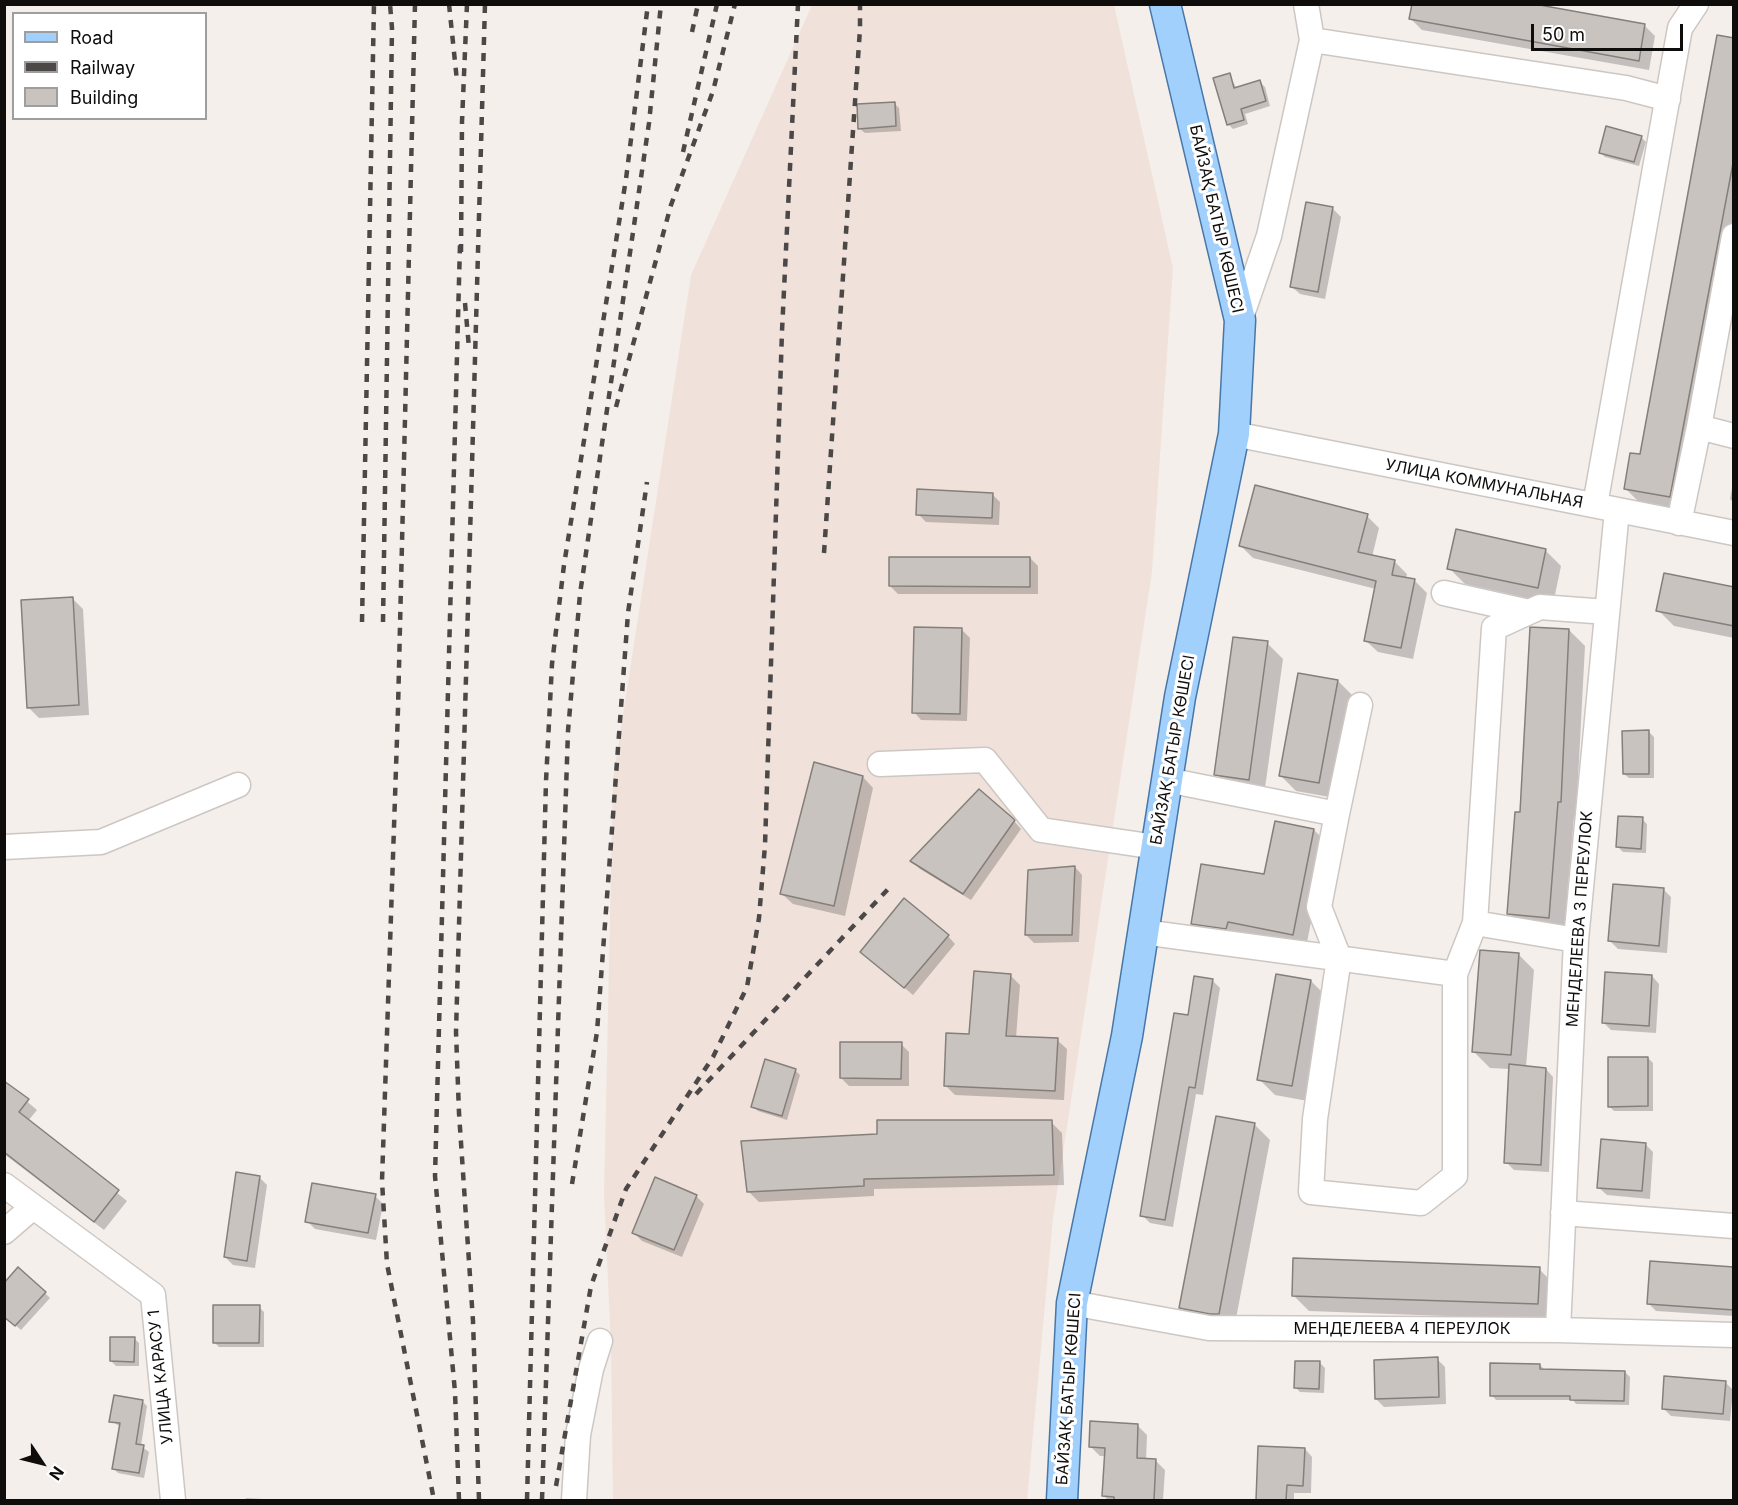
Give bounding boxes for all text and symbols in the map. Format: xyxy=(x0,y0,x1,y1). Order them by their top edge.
legend xyxy=(12,12,207,120)
scale bar xyxy=(1534,12,1686,50)
text: 50 m xyxy=(1542,24,1585,45)
text: Road xyxy=(70,27,113,48)
text: Railway xyxy=(70,57,135,78)
text: Building xyxy=(70,87,138,108)
street label: БАЙЗАҚ БАТЫР КӨШЕСІ xyxy=(1185,123,1247,315)
street label: УЛИЦА КОММУНАЛЬНАЯ xyxy=(1383,455,1585,513)
street label: БАЙЗАҚ БАТЫР КӨШЕСІ xyxy=(1147,653,1199,847)
street label: МЕНДЕЛЕЕВА 3 ПЕРЕУЛОК xyxy=(1563,810,1597,1028)
street label: БАЙЗАҚ БАТЫР КӨШЕСІ xyxy=(1053,1292,1085,1486)
street label: УЛИЦА КАРАСУ 1 xyxy=(144,1309,178,1445)
street label: МЕНДЕЛЕЕВА 4 ПЕРЕУЛОК xyxy=(1293,1319,1511,1339)
north arrow xyxy=(12,1433,72,1493)
text: N xyxy=(45,1463,68,1484)

